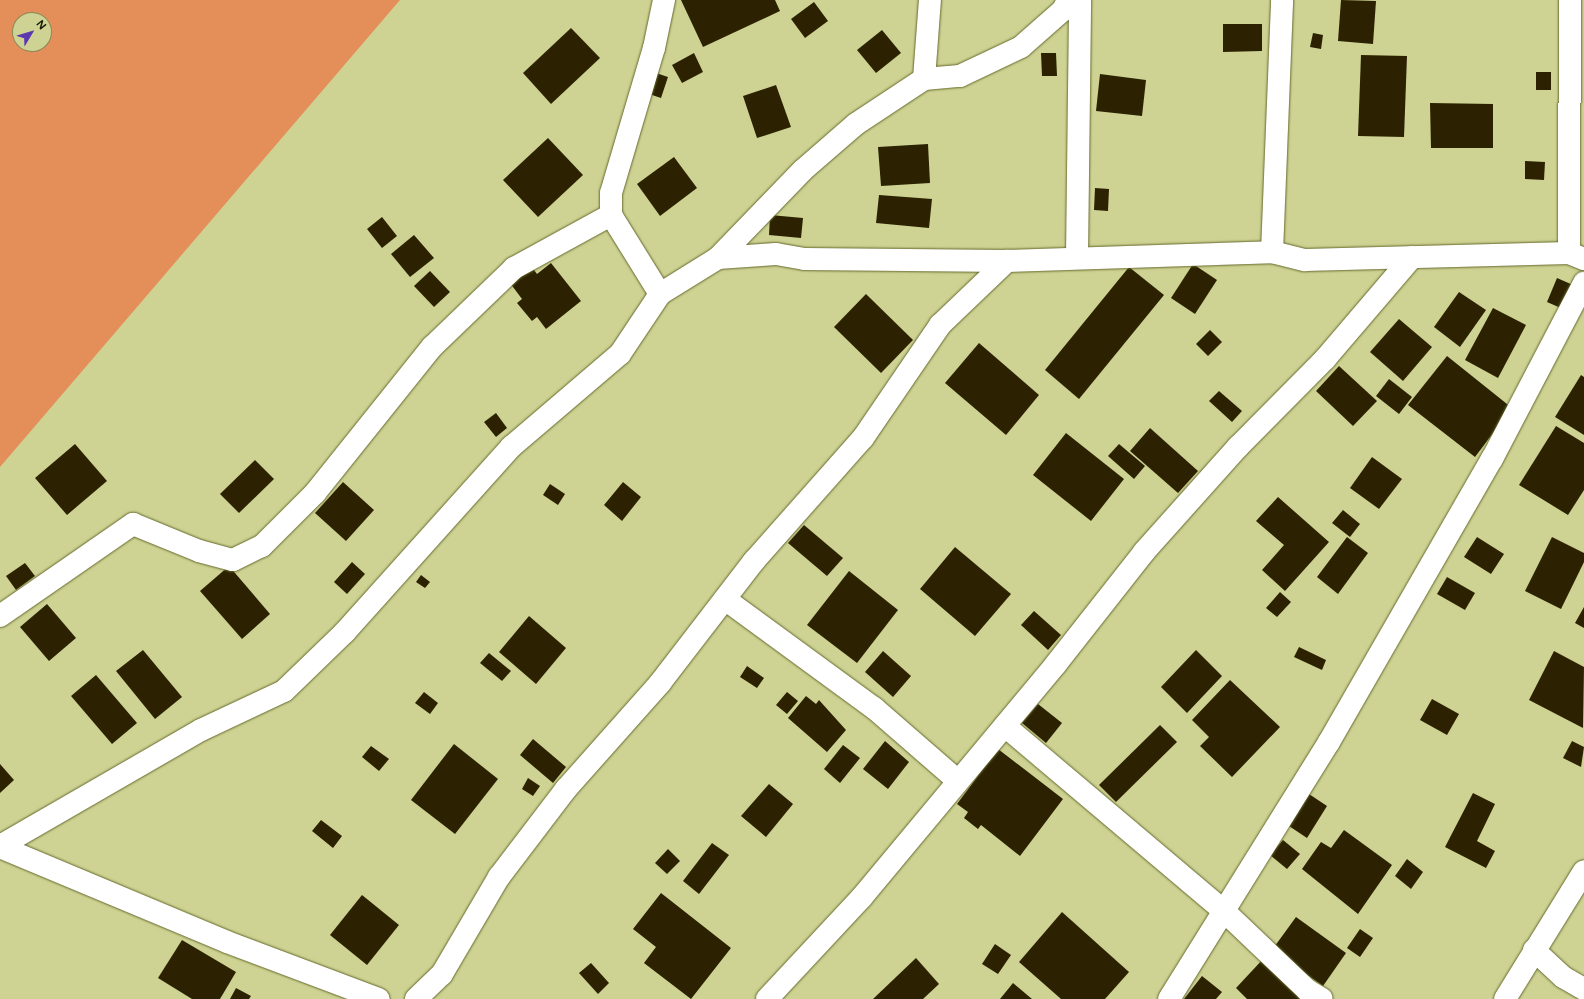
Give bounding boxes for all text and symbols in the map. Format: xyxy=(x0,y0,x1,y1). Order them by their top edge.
north arrow xyxy=(12,12,52,52)
text: N xyxy=(33,18,49,32)

